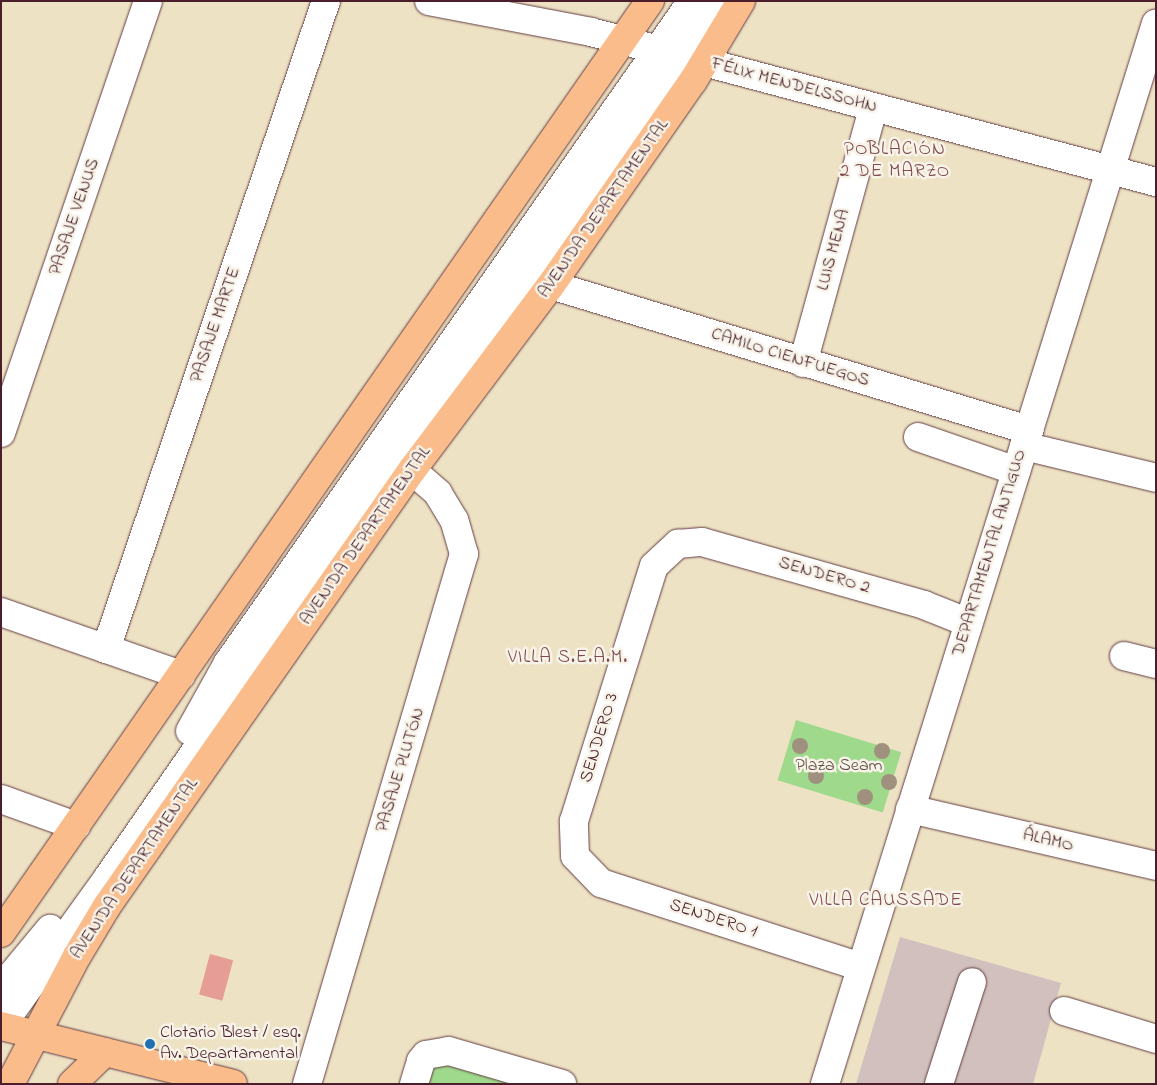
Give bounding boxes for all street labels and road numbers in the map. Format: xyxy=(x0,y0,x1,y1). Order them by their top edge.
street label: FÉLIX MENDELSSOHN xyxy=(709,53,879,119)
street label: AVENIDA DEPARTAMENTAL xyxy=(534,115,674,303)
street label: PASAJE VENUS xyxy=(45,156,105,278)
street label: LUIS MENA xyxy=(813,207,855,293)
street label: PASAJE MARTE xyxy=(186,265,246,385)
street label: CAMILO CIENFUEGOS xyxy=(708,324,872,392)
street label: AVENIDA DEPARTAMENTAL xyxy=(296,442,436,630)
street label: DEPARTAMENTAL ANTIGUO xyxy=(948,447,1032,659)
street label: SENDERO 2 xyxy=(776,553,872,599)
street label: SENDERO 3 xyxy=(576,691,624,785)
street label: PASAJE PLUTÓN xyxy=(372,705,430,835)
street label: AVENIDA DEPARTAMENTAL xyxy=(66,774,204,964)
street label: ÁLAMO xyxy=(1020,825,1076,857)
street label: SENDERO 1 xyxy=(666,895,760,943)

